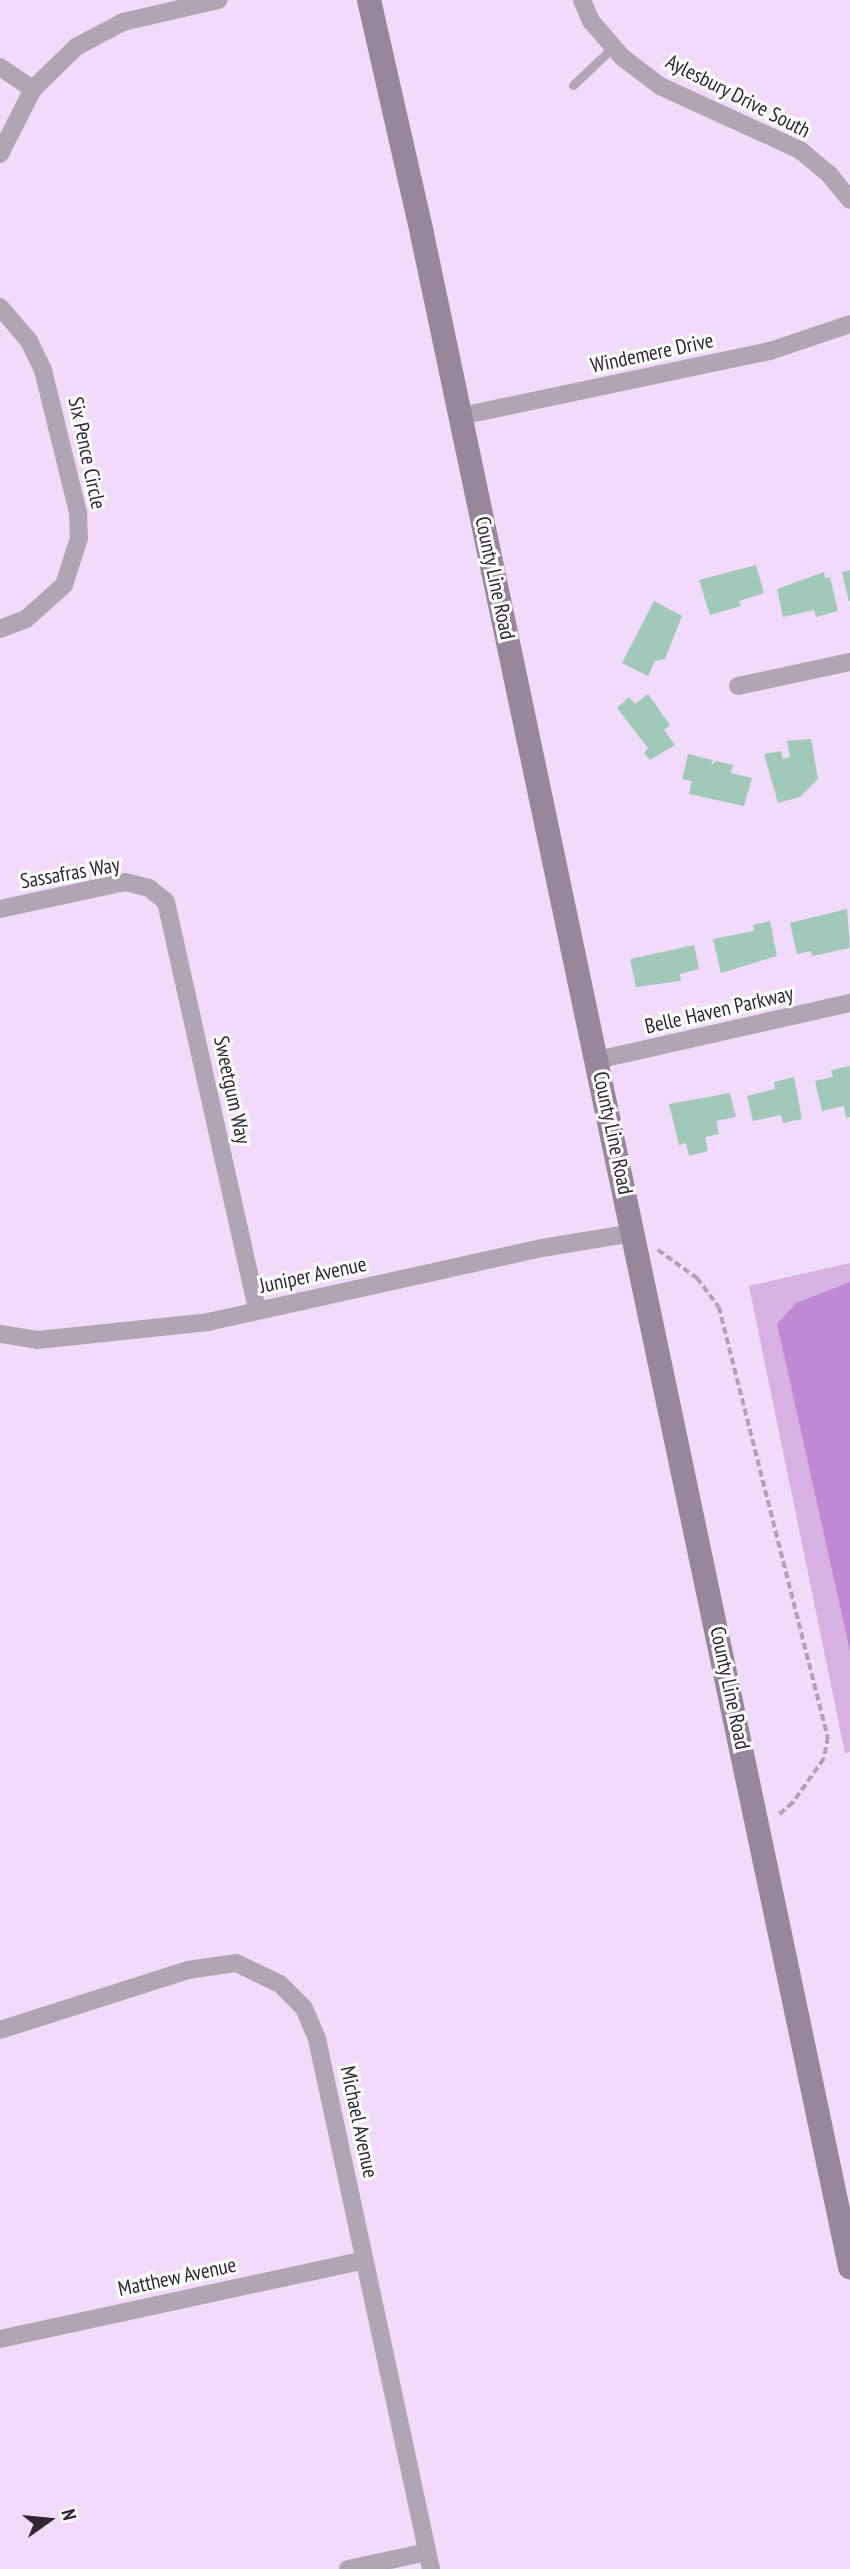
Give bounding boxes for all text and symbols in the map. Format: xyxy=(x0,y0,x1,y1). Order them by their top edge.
street label: Aylesbury Drive South xyxy=(661,49,815,143)
street label: Windemere Drive xyxy=(588,328,716,378)
street label: Six Pence Circle xyxy=(63,394,111,512)
street label: County Line Road xyxy=(470,514,520,642)
street label: Sassafras Way xyxy=(18,852,122,894)
street label: Belle Haven Parkway xyxy=(642,981,796,1039)
street label: Sweetgum Way xyxy=(208,1034,256,1146)
street label: County Line Road xyxy=(588,1069,638,1197)
street label: Juniper Avenue xyxy=(257,1251,369,1299)
street label: County Line Road xyxy=(705,1624,755,1752)
street label: Michael Avenue xyxy=(335,2064,383,2180)
street label: Matthew Avenue xyxy=(115,2252,239,2302)
north arrow xyxy=(14,2485,84,2555)
text: N xyxy=(56,2506,82,2523)

